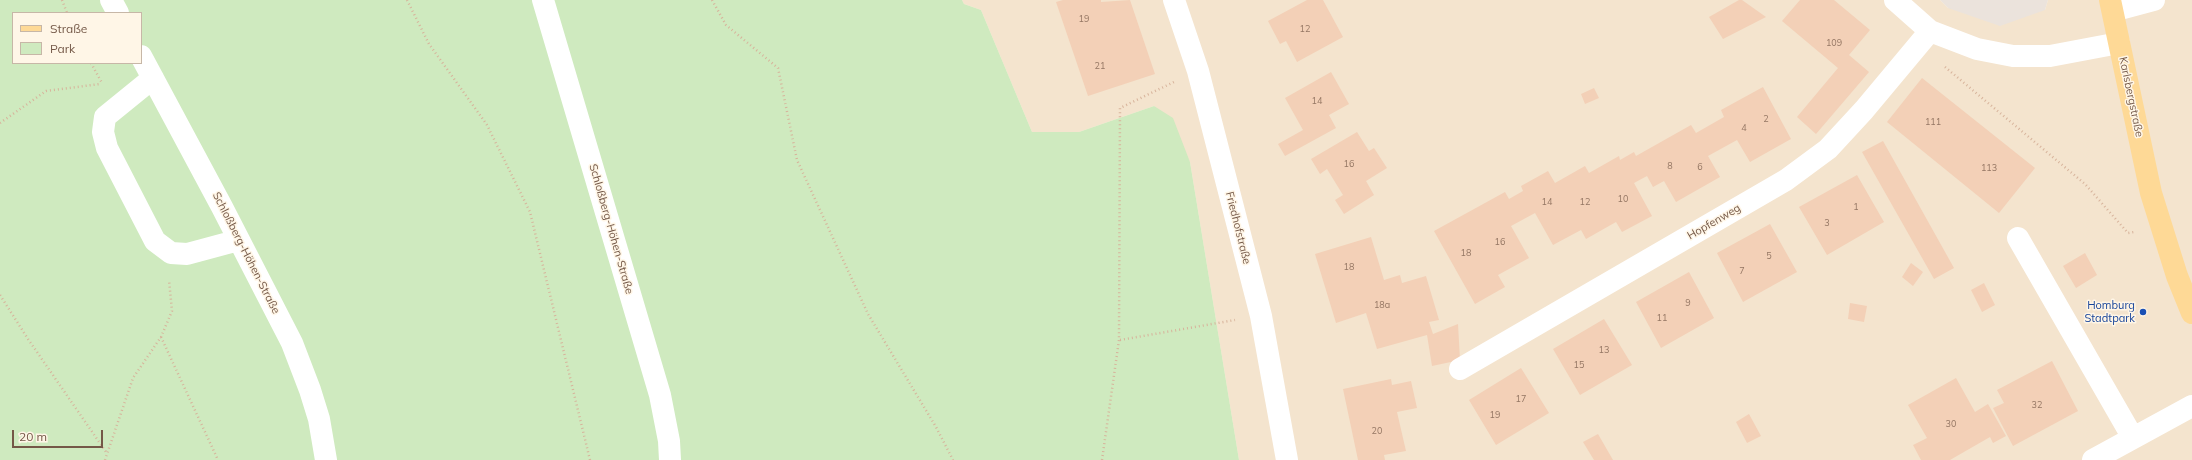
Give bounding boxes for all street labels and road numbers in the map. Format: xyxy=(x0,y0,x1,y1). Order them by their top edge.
street label: Karlsbergstraße xyxy=(2116,56,2146,138)
street label: Schloßberg-Höhen-Straße xyxy=(586,162,636,296)
street label: Schloßberg-Höhen-Straße xyxy=(210,190,282,316)
street label: Friedhofstraße xyxy=(1223,190,1253,266)
street label: Hopfenweg xyxy=(1685,201,1743,243)

